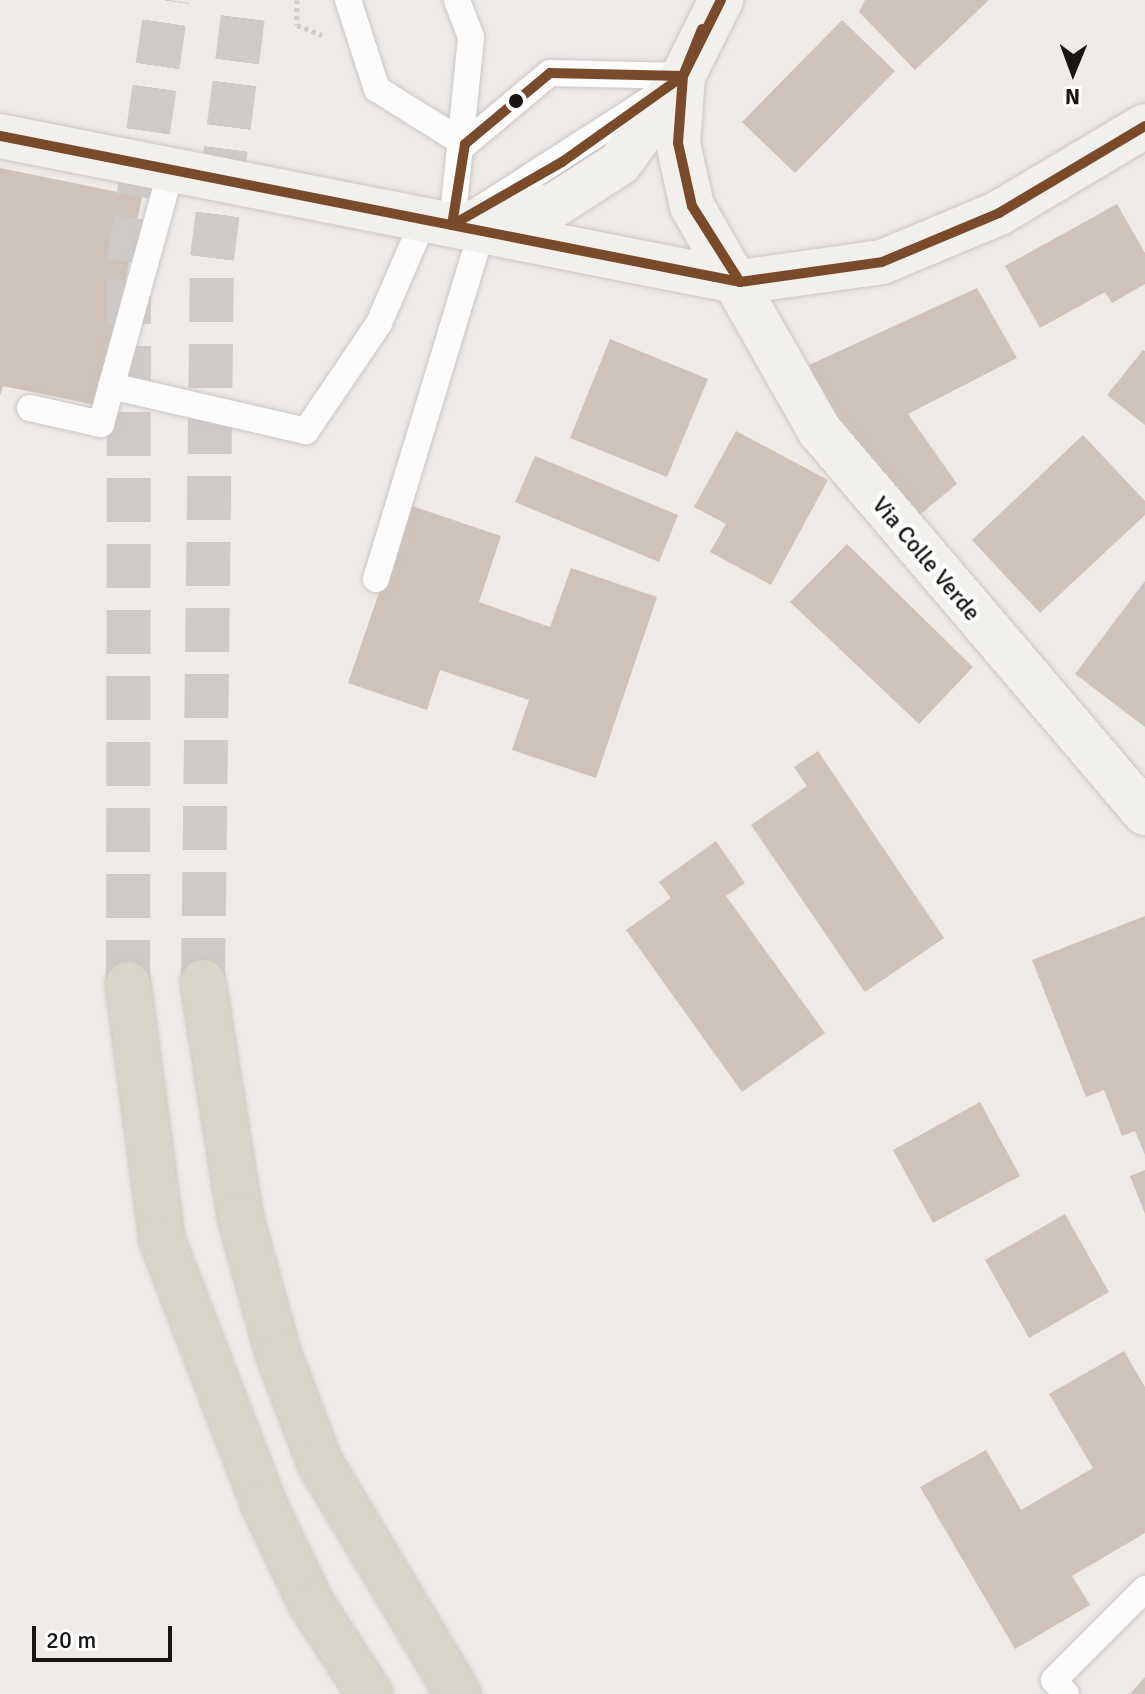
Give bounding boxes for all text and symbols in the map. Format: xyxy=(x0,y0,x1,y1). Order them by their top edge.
north arrow xyxy=(1033,32,1113,112)
text: N xyxy=(1065,83,1080,110)
unlabelled marker xyxy=(508,93,524,109)
street label: Via Colle Verde xyxy=(866,491,986,627)
scale bar xyxy=(36,1610,176,1660)
text: 20 m xyxy=(46,1625,96,1655)

